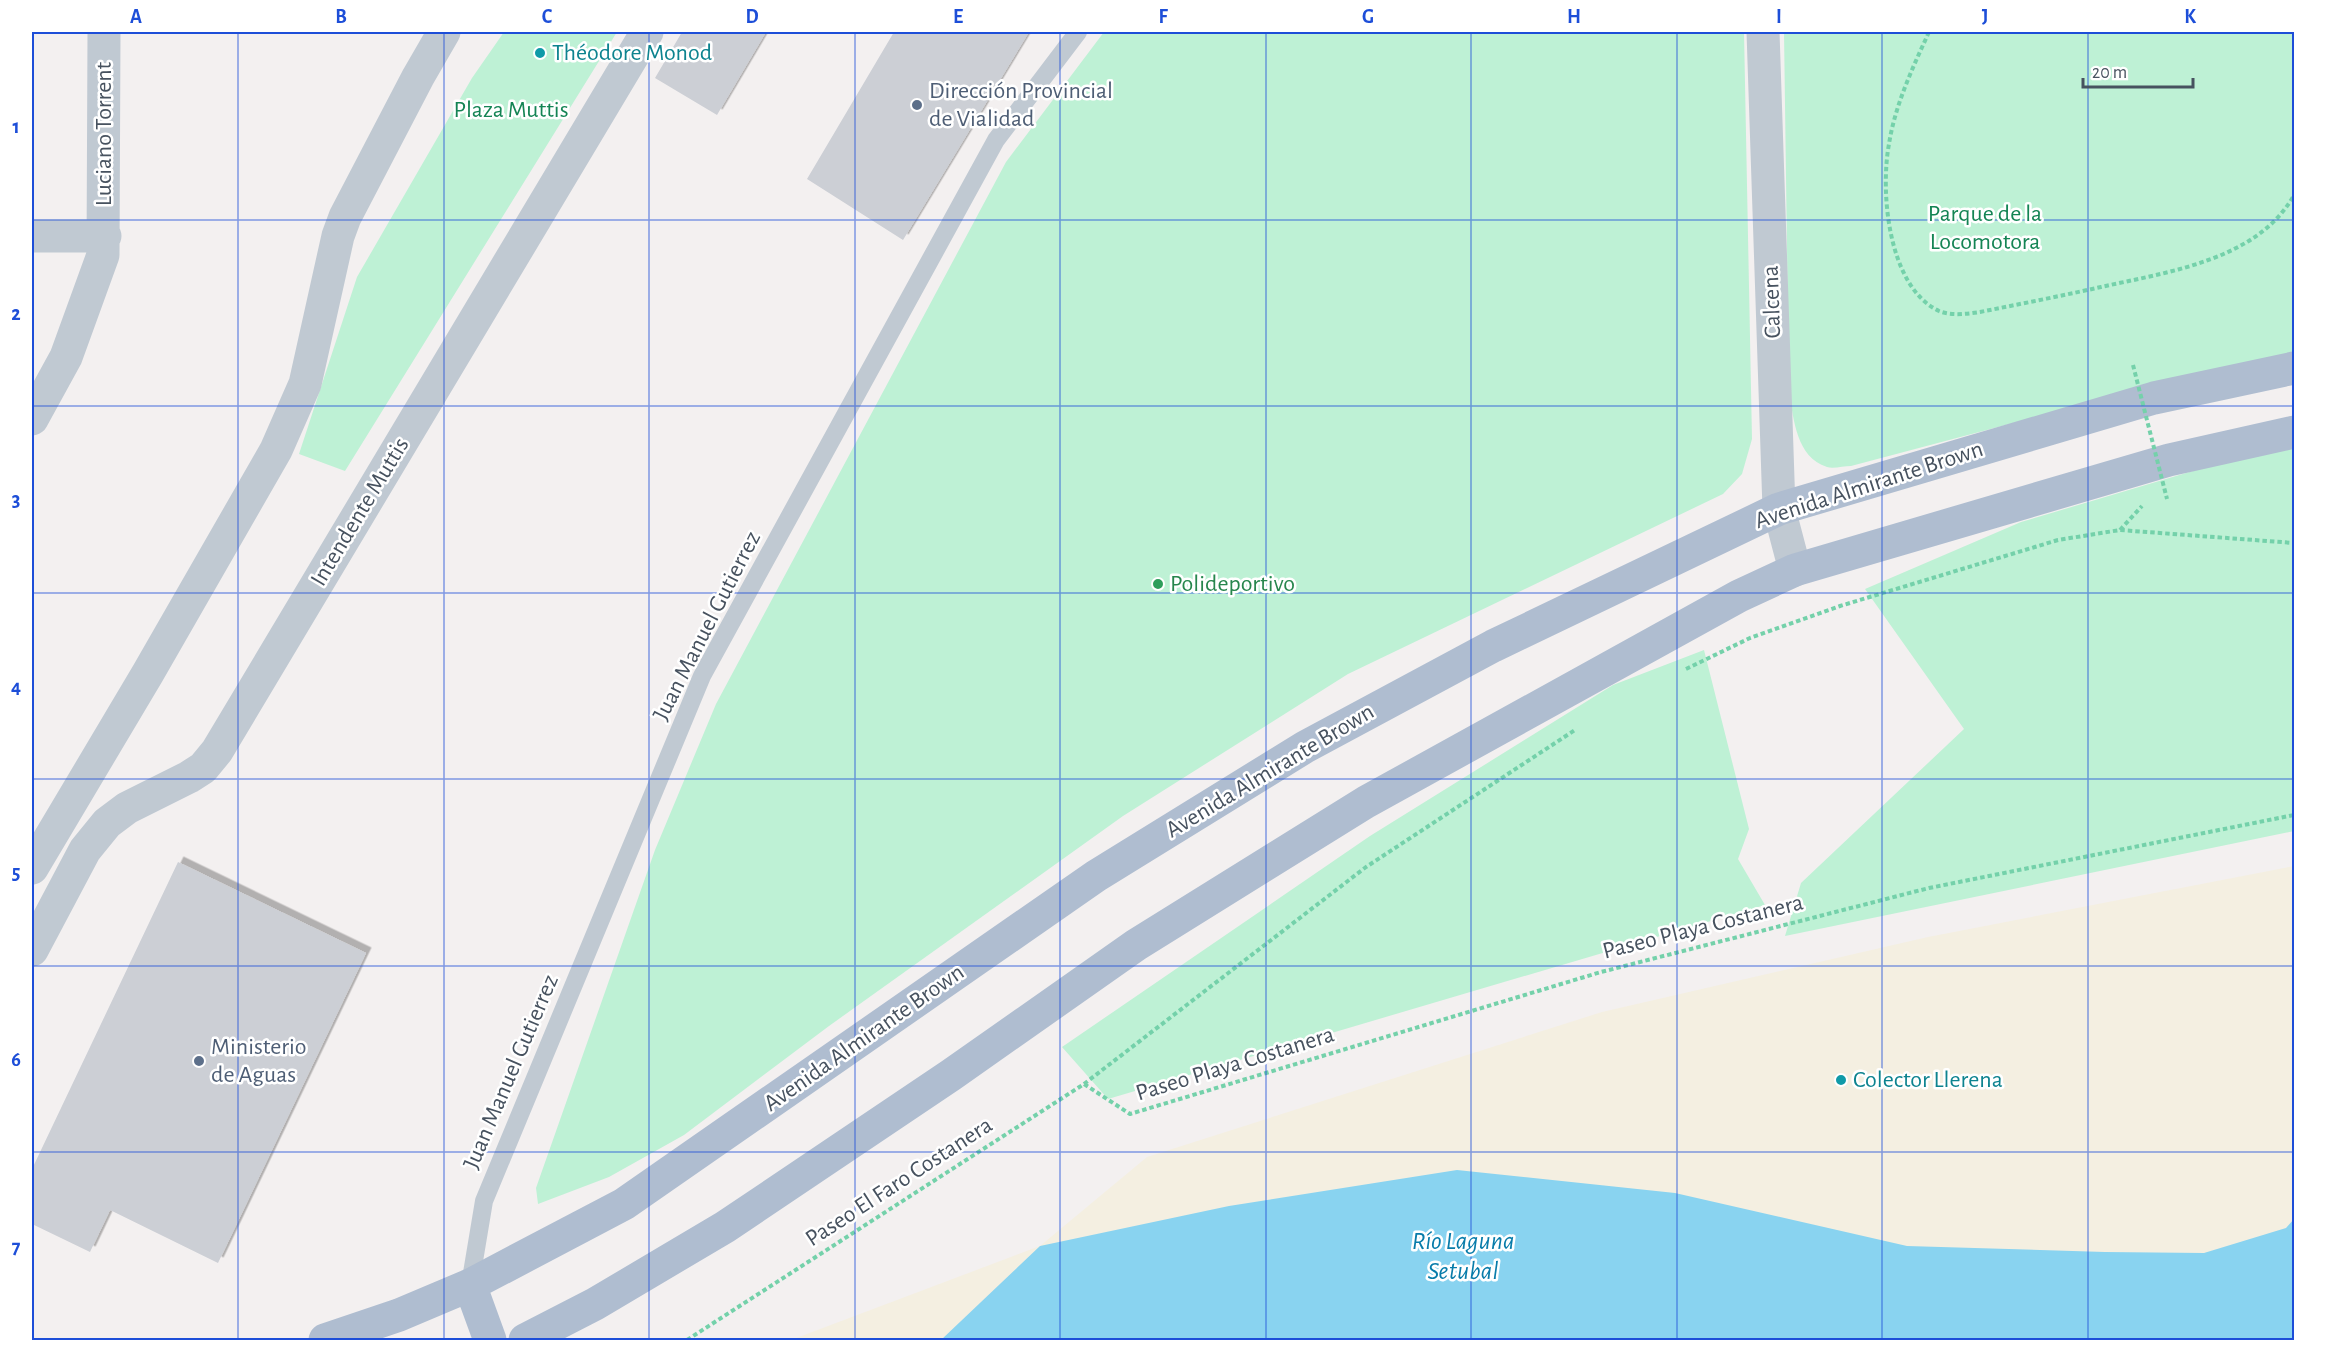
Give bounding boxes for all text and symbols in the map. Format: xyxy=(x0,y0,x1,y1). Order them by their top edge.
text: A xyxy=(130,7,142,27)
text: B xyxy=(335,7,347,27)
text: C xyxy=(542,7,553,27)
text: D xyxy=(745,7,759,27)
text: E xyxy=(953,7,963,27)
text: F xyxy=(1158,7,1168,27)
text: G xyxy=(1362,7,1374,27)
text: H xyxy=(1567,7,1581,27)
text: I xyxy=(1776,7,1782,27)
text: J xyxy=(1982,7,1988,27)
text: K xyxy=(2184,7,2196,27)
place label: Théodore Monod xyxy=(552,41,712,65)
marker: Théodore Monod xyxy=(533,46,547,60)
scale bar xyxy=(2083,51,2192,89)
street label: Luciano Torrent xyxy=(92,61,116,206)
text: 20 m xyxy=(2092,64,2127,82)
place label: Dirección Provincial de Vialidad xyxy=(929,79,1113,131)
park label: Plaza Muttis xyxy=(453,98,569,122)
marker: Dirección Provincial de Vialidad xyxy=(910,98,924,112)
text: 1 xyxy=(12,117,20,137)
park label: Parque de la Locomotora xyxy=(1928,202,2042,254)
street label: Calcena xyxy=(1759,265,1785,339)
text: 2 xyxy=(11,304,21,324)
street label: Intendente Muttis xyxy=(306,434,414,590)
street label: Avenida Almirante Brown xyxy=(1752,437,1986,533)
text: 3 xyxy=(12,490,20,510)
street label: Juan Manuel Gutierrez xyxy=(649,527,765,724)
place label: Polideportivo xyxy=(1170,572,1295,596)
marker: Polideportivo xyxy=(1151,577,1165,591)
text: 4 xyxy=(11,677,21,697)
street label: Avenida Almirante Brown xyxy=(1162,699,1378,843)
text: 5 xyxy=(12,863,20,883)
street label: Paseo Playa Costanera xyxy=(1600,890,1806,964)
street label: Avenida Almirante Brown xyxy=(760,960,968,1116)
street label: Juan Manuel Gutierrez xyxy=(459,971,563,1173)
street label: Paseo Playa Costanera xyxy=(1133,1022,1337,1106)
place label: Ministerio de Aguas xyxy=(211,1035,307,1087)
text: 6 xyxy=(11,1050,21,1070)
marker: Ministerio de Aguas xyxy=(192,1054,206,1068)
place label: Colector Llerena xyxy=(1853,1068,2003,1092)
marker: Colector Llerena xyxy=(1834,1073,1848,1087)
street label: Paseo El Faro Costanera xyxy=(801,1113,997,1251)
water label: Río Laguna Setubal xyxy=(1412,1228,1514,1284)
text: 7 xyxy=(12,1237,21,1257)

